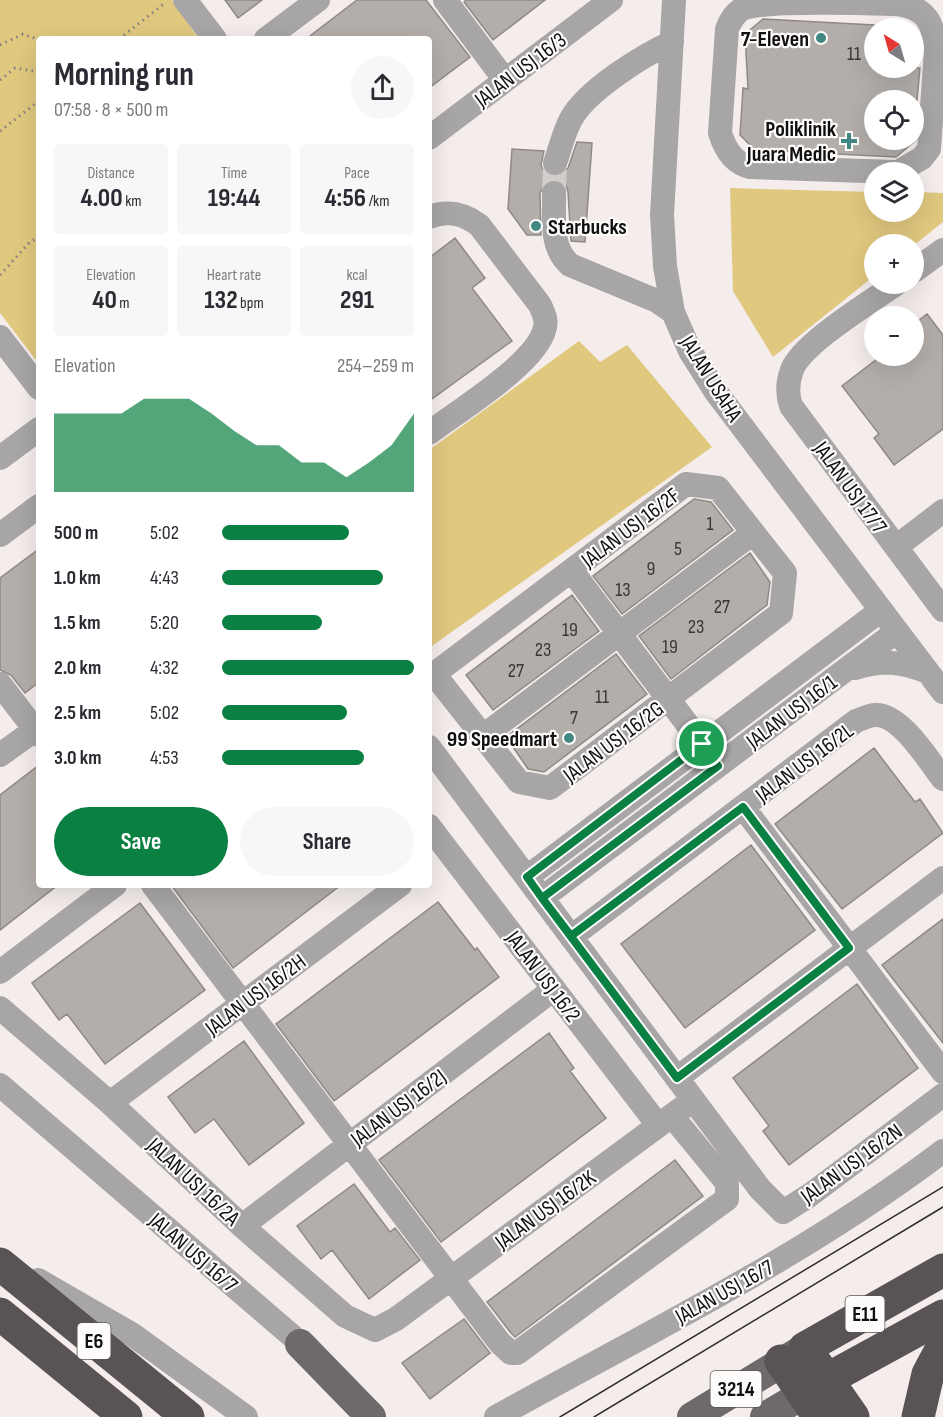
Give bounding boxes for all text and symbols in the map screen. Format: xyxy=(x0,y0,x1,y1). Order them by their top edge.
north arrow xyxy=(864,18,924,78)
map controls xyxy=(864,18,924,366)
place label: 7-Eleven xyxy=(741,26,809,53)
street label: JALAN USJ 16/3 xyxy=(469,27,572,114)
marker: 7-Eleven xyxy=(814,31,828,45)
house number: 11 xyxy=(847,42,861,66)
text: Morning run xyxy=(54,55,194,95)
button: share xyxy=(351,56,414,119)
button: locate xyxy=(864,90,924,150)
text: 07:58 · 8 × 500 m xyxy=(54,98,168,122)
place label: Poliklinik Juara Medic xyxy=(746,116,837,168)
marker: Poliklinik Juara Medic xyxy=(840,132,858,150)
button: layers xyxy=(864,162,924,222)
text: Distance xyxy=(87,164,135,183)
text: Time xyxy=(221,164,247,183)
text: Pace xyxy=(344,164,370,183)
text: 4.00 xyxy=(80,183,123,214)
text: 19:44 xyxy=(208,183,260,214)
text: 4:56 xyxy=(325,183,366,214)
text: km xyxy=(123,192,142,211)
text: /km xyxy=(366,192,389,211)
place label: Starbucks xyxy=(548,214,627,241)
marker: Starbucks xyxy=(529,219,543,233)
button: + xyxy=(864,234,924,294)
text: Elevation xyxy=(86,266,136,285)
text: Heart rate xyxy=(207,266,261,285)
text: kcal xyxy=(346,266,368,285)
text: 40 xyxy=(92,285,117,316)
text: 132 xyxy=(204,285,238,316)
text: 291 xyxy=(340,285,374,316)
text: m xyxy=(117,294,130,313)
text: bpm xyxy=(238,294,264,313)
button: − xyxy=(864,306,924,366)
street label: JALAN USAHA xyxy=(673,330,748,427)
text: Elevation xyxy=(54,354,116,378)
text: 254–259 m xyxy=(337,354,414,378)
street label: JALAN USJ 17/7 xyxy=(807,436,892,539)
street label: JALAN USJ 16/2F xyxy=(575,482,686,575)
house number: 1 xyxy=(707,512,714,536)
text: 500 m xyxy=(54,521,98,545)
text: 5:02 xyxy=(150,521,179,545)
house number: 5 xyxy=(674,537,682,561)
house number: 9 xyxy=(647,557,655,581)
text: 1.0 km xyxy=(54,566,101,590)
text: 4:43 xyxy=(150,566,179,590)
house number: 13 xyxy=(615,578,631,602)
house number: 27 xyxy=(714,595,730,619)
text: 1.5 km xyxy=(54,611,100,635)
text: 5:20 xyxy=(150,611,179,635)
house number: 23 xyxy=(688,615,704,639)
house number: 19 xyxy=(562,618,578,642)
house number: 19 xyxy=(662,635,678,659)
house number: 23 xyxy=(535,638,551,662)
text: 2.0 km xyxy=(54,656,101,680)
text: 4:32 xyxy=(150,656,179,680)
house number: 27 xyxy=(508,659,524,683)
street label: JALAN USJ 16/1 xyxy=(740,669,843,756)
house number: 11 xyxy=(595,685,609,709)
street label: JALAN USJ 16/2G xyxy=(558,696,669,789)
text: 2.5 km xyxy=(54,701,101,725)
text: 5:02 xyxy=(150,701,179,725)
house number: 7 xyxy=(570,706,578,730)
pin xyxy=(676,718,727,769)
street label: JALAN USJ 16/2L xyxy=(750,718,859,809)
place label: 99 Speedmart xyxy=(447,726,557,753)
icon: arrive xyxy=(685,727,718,760)
marker: 99 Speedmart xyxy=(562,731,576,745)
text: 3.0 km xyxy=(54,746,101,770)
text: 4:53 xyxy=(150,746,179,770)
button: Save xyxy=(54,807,228,876)
button: Share xyxy=(240,807,414,876)
street label: JALAN USJ 16/2 xyxy=(499,925,586,1028)
street label: JALAN USJ 16/2H xyxy=(199,949,312,1042)
street label: JALAN USJ 16/2J xyxy=(345,1064,452,1153)
street label: JALAN USJ 16/2N xyxy=(795,1118,908,1211)
street label: JALAN USJ 16/2A xyxy=(140,1132,245,1232)
street label: JALAN USJ 16/2K xyxy=(489,1165,601,1256)
street label: JALAN USJ 16/7 xyxy=(142,1207,243,1299)
street label: JALAN USJ 16/7 xyxy=(670,1254,779,1331)
road number: E11 xyxy=(846,1296,884,1332)
road number: E6 xyxy=(78,1323,110,1359)
road number: 3214 xyxy=(710,1371,762,1407)

